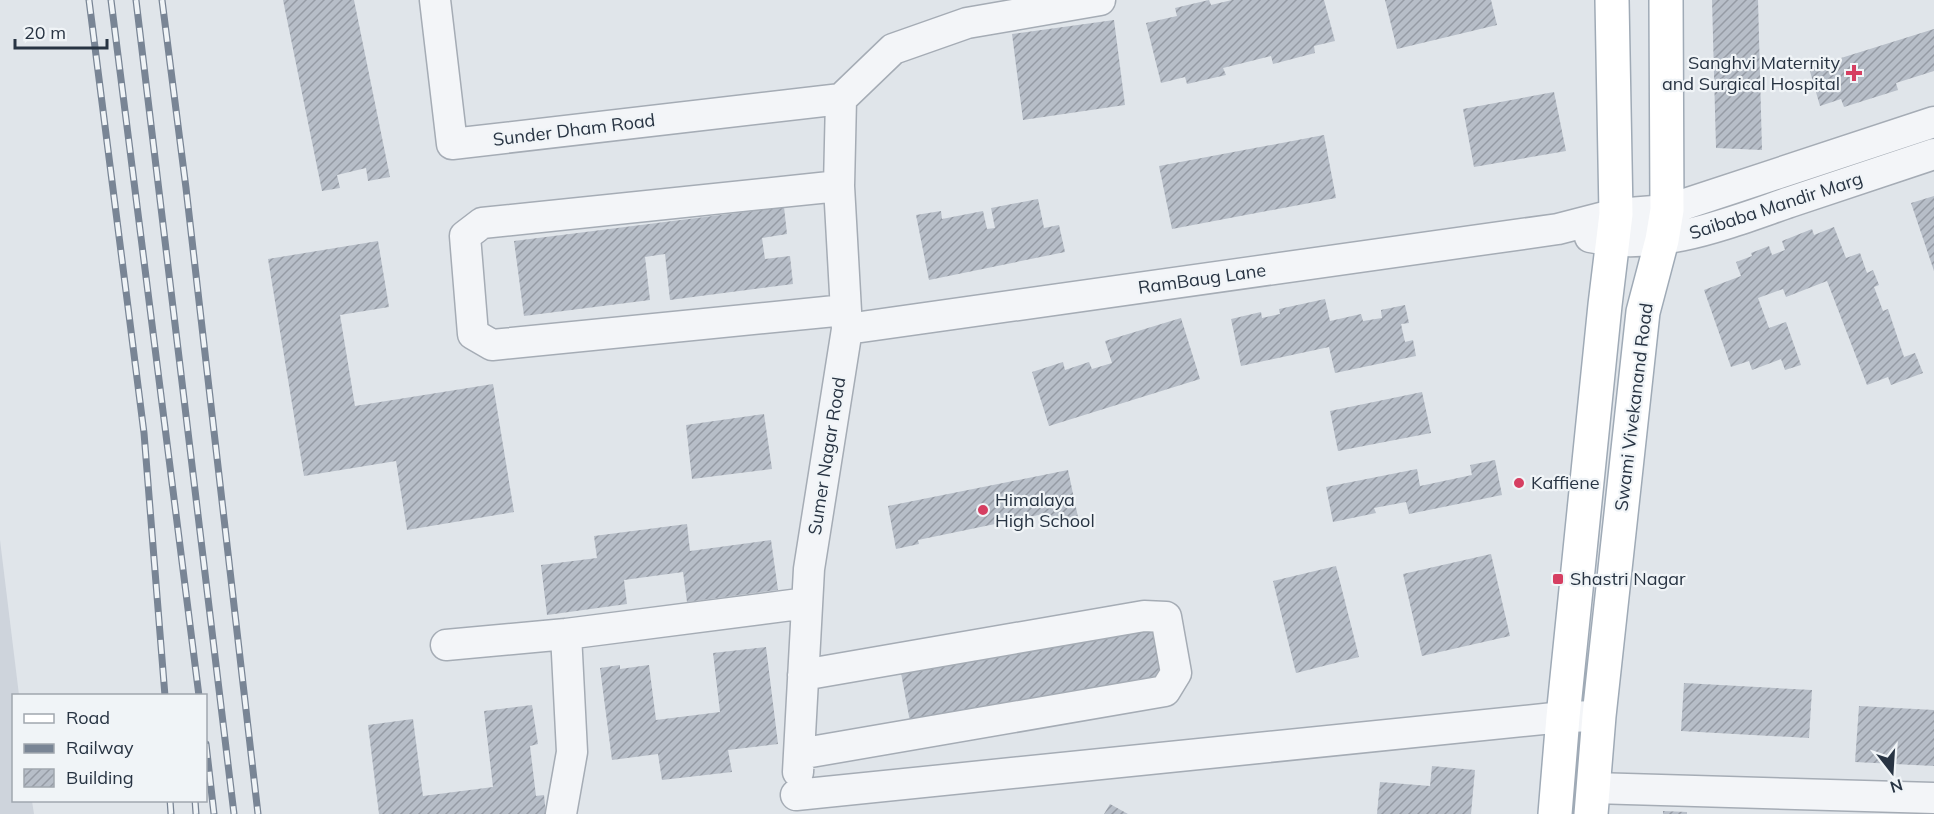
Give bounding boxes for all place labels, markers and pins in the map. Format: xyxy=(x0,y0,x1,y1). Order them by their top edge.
place label: Sanghvi Maternity and Surgical Hospital xyxy=(1662,51,1840,95)
marker: Sanghvi Maternity and Surgical Hospital xyxy=(1845,64,1863,82)
place label: Kaffiene xyxy=(1531,471,1599,494)
marker: Kaffiene xyxy=(1512,476,1526,490)
place label: Himalaya High School xyxy=(995,488,1095,532)
marker: Himalaya High School xyxy=(976,503,990,517)
place label: Shastri Nagar xyxy=(1570,567,1686,590)
marker: Shastri Nagar xyxy=(1551,572,1565,586)

